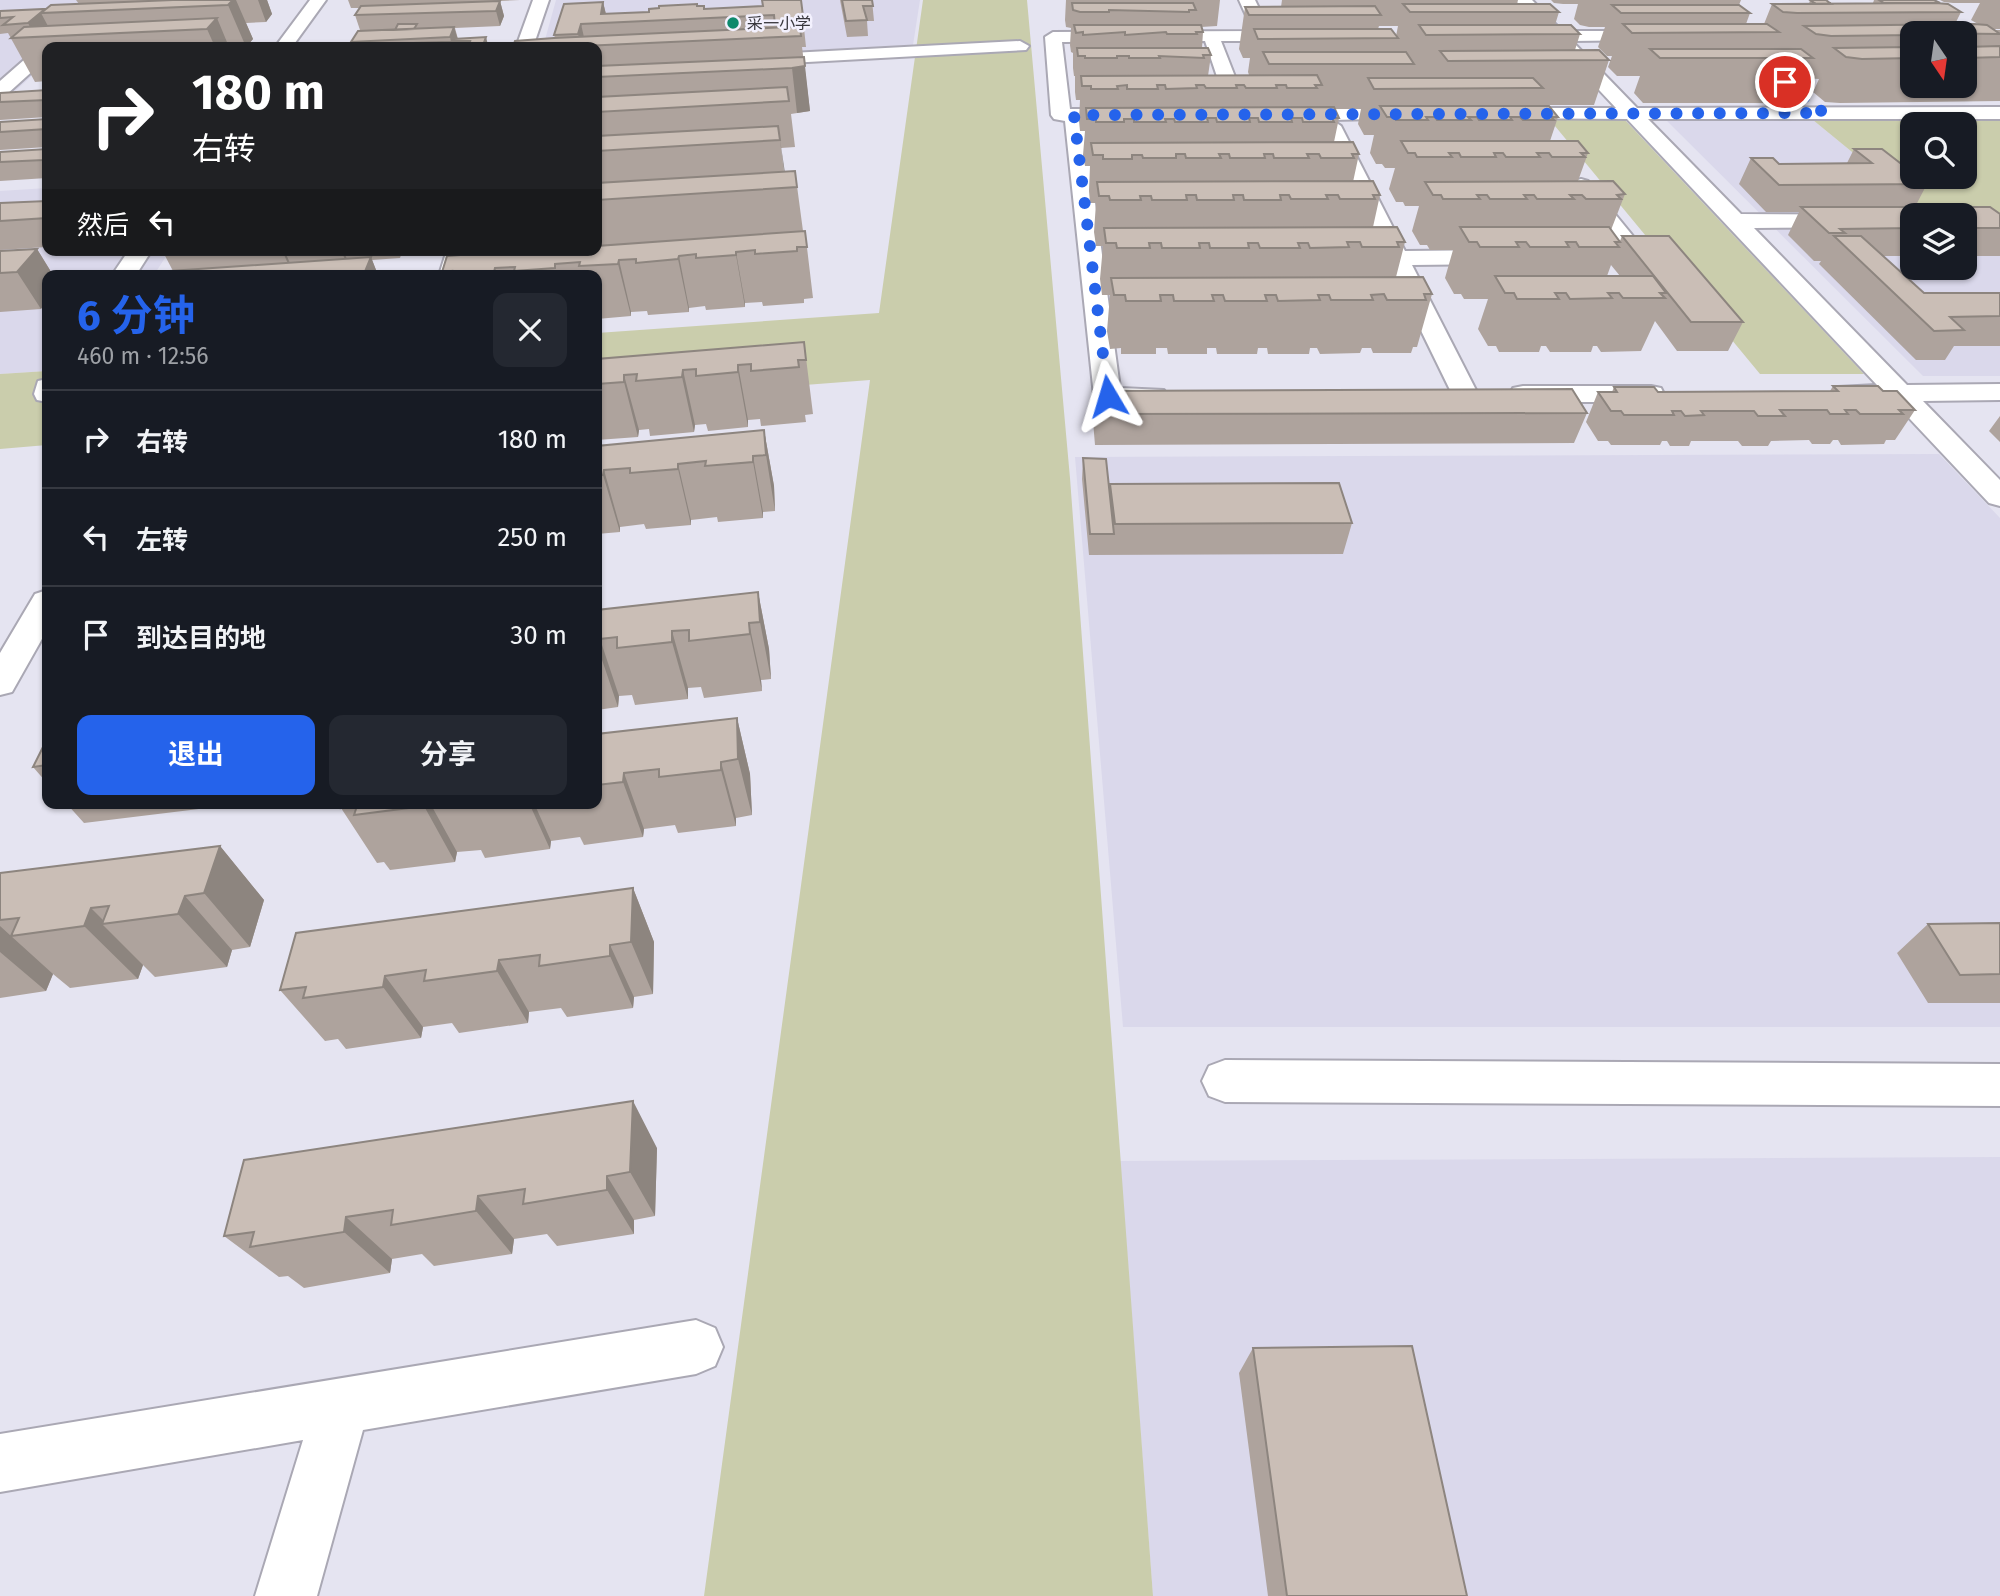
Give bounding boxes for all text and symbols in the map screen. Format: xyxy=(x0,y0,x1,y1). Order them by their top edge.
place label: 采一小学 xyxy=(747,14,811,33)
marker: 采一小学 xyxy=(725,15,741,31)
north arrow xyxy=(1900,21,1978,98)
map controls xyxy=(1900,21,1977,280)
pin xyxy=(1755,52,1815,112)
text: 180 m xyxy=(192,63,325,122)
icon: arrive xyxy=(1766,63,1804,101)
icon: right xyxy=(77,70,168,161)
button: search xyxy=(1900,112,1977,189)
text: 右转 xyxy=(192,130,256,168)
icon: left xyxy=(143,203,181,241)
button: layers xyxy=(1900,203,1977,280)
text: 然后 xyxy=(77,210,129,241)
text: 6 分钟 xyxy=(77,291,195,341)
button: close xyxy=(493,293,567,367)
text: 460 m · 12:56 xyxy=(77,342,209,370)
position arrow xyxy=(1071,359,1145,433)
icon: right xyxy=(77,420,115,458)
text: 180 m xyxy=(498,424,567,455)
text: 右转 xyxy=(136,427,188,458)
icon: left xyxy=(77,518,115,556)
text: 250 m xyxy=(497,522,567,553)
text: 左转 xyxy=(136,525,188,556)
icon: arrive xyxy=(77,616,115,654)
text: 30 m xyxy=(510,620,567,651)
text: 到达目的地 xyxy=(136,623,266,654)
button: 退出 xyxy=(77,715,315,795)
button: 分享 xyxy=(329,715,567,795)

